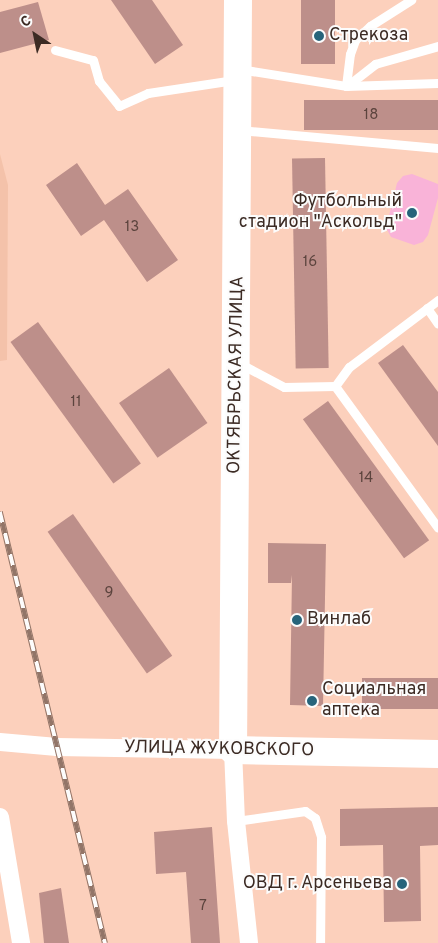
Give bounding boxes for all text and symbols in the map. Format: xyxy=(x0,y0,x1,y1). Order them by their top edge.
north arrow xyxy=(10,10,60,60)
text: С xyxy=(18,13,35,32)
place label: Стрекоза xyxy=(329,25,408,47)
marker: Стрекоза xyxy=(313,30,325,42)
house number: 18 xyxy=(364,107,378,125)
place label: Футбольный стадион "Аскольд" xyxy=(239,192,402,234)
marker: Футбольный стадион "Аскольд" xyxy=(406,207,418,219)
house number: 13 xyxy=(125,219,139,237)
house number: 16 xyxy=(303,254,317,272)
street label: ОКТЯБРЬСКАЯ УЛИЦА xyxy=(224,276,250,474)
house number: 11 xyxy=(70,394,82,412)
house number: 14 xyxy=(359,470,373,488)
house number: 9 xyxy=(105,585,113,603)
place label: Винлаб xyxy=(307,609,371,631)
marker: Винлаб xyxy=(291,614,303,626)
place label: Социальная аптека xyxy=(322,680,426,722)
marker: Социальная аптека xyxy=(306,695,318,707)
street label: УЛИЦА ЖУКОВСКОГО xyxy=(123,738,315,762)
place label: ОВД г. Арсеньева xyxy=(242,873,392,895)
marker: ОВД г. Арсеньева xyxy=(396,878,408,890)
house number: 7 xyxy=(199,898,207,916)

